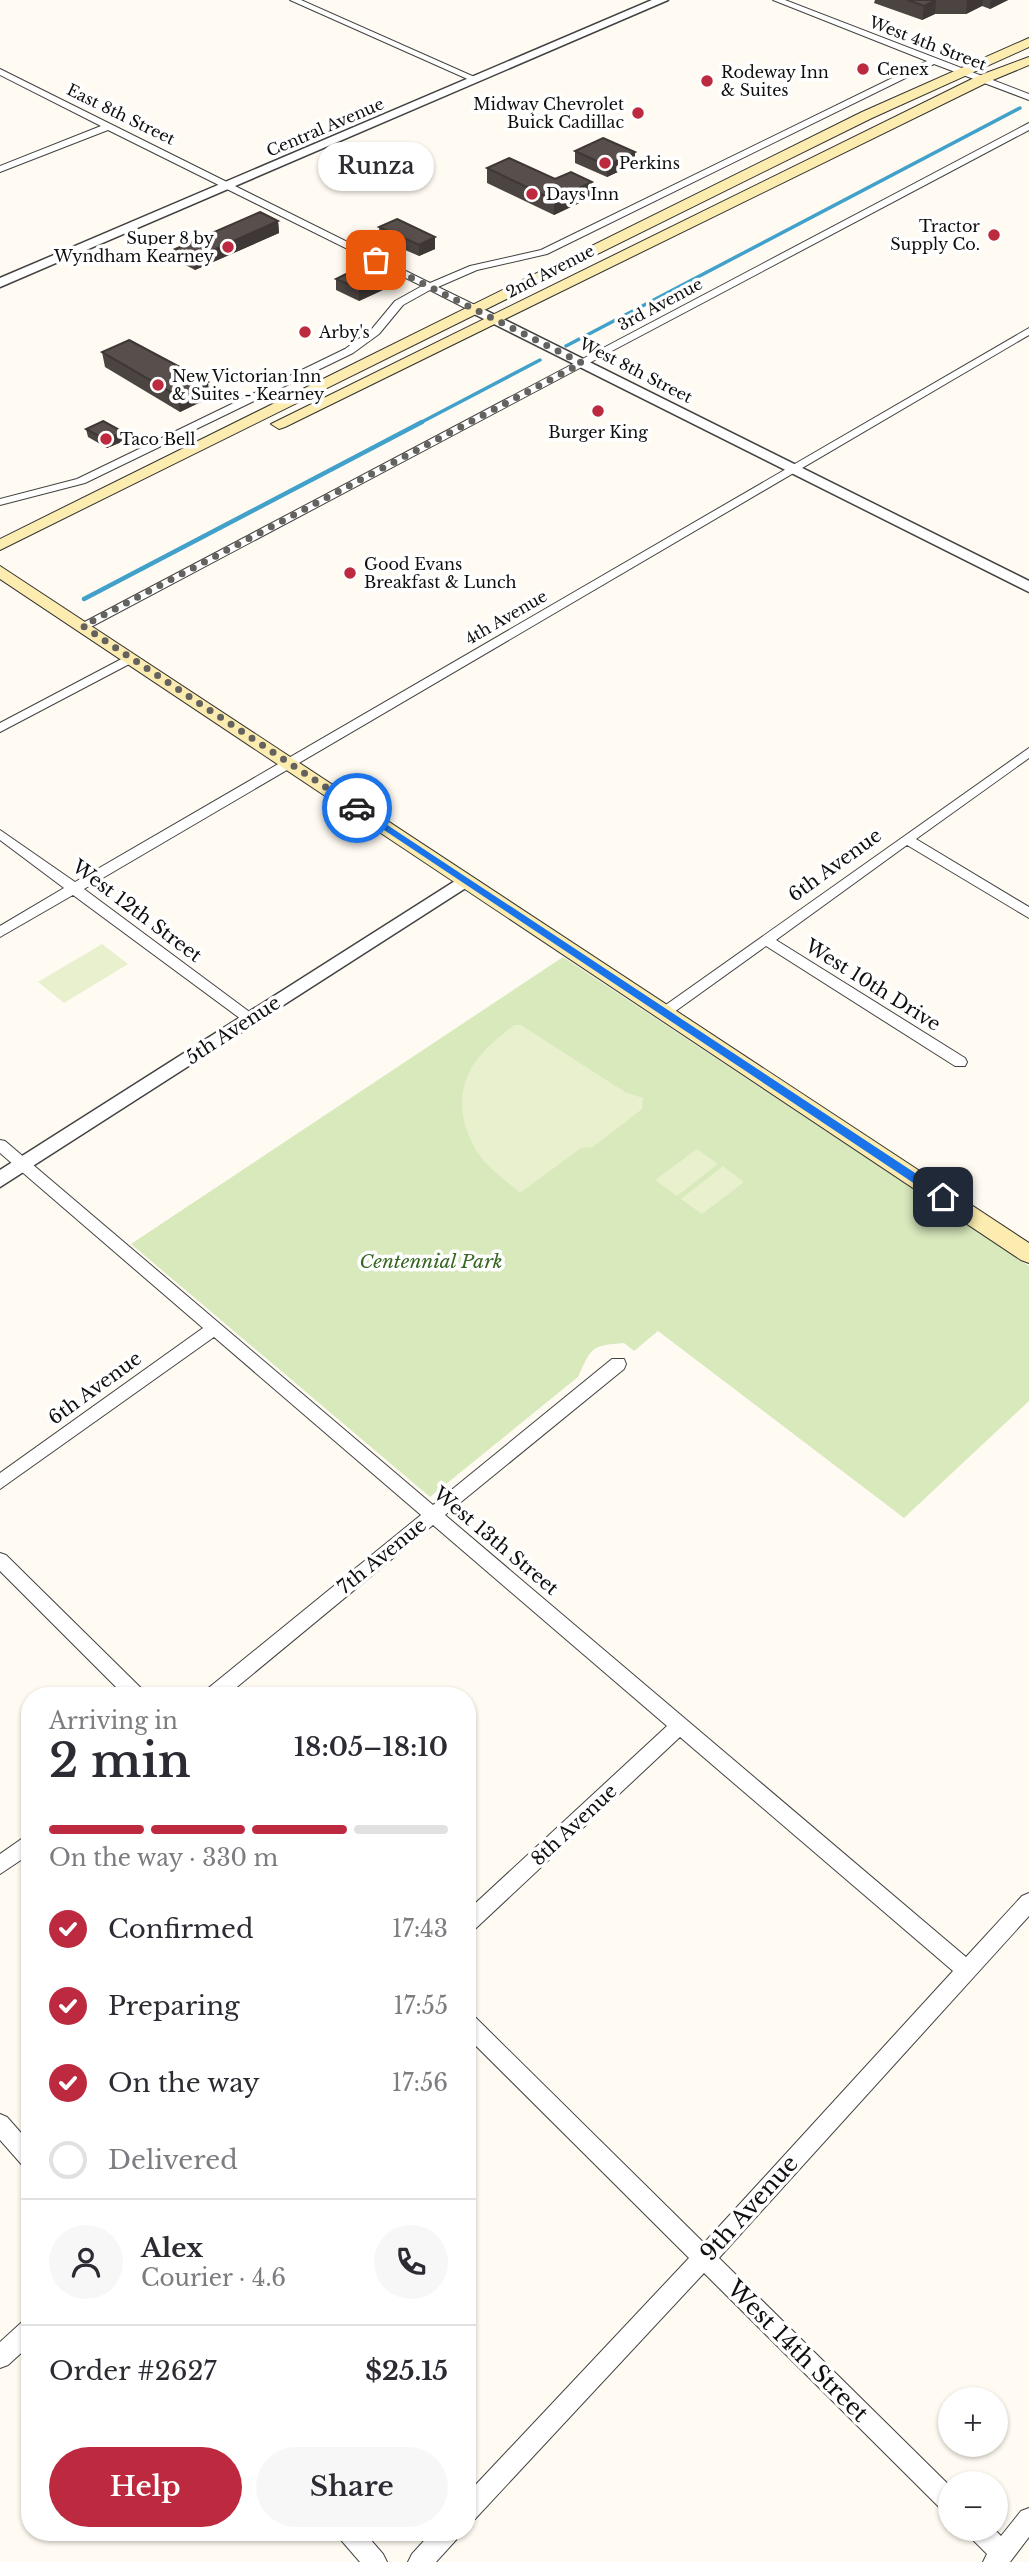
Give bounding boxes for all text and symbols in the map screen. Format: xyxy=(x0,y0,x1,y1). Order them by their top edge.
street label: West 4th Street xyxy=(866,11,989,75)
place label: Cenex xyxy=(877,59,929,79)
marker: Cenex xyxy=(855,61,871,77)
place label: Rodeway Inn & Suites xyxy=(721,62,829,100)
marker: Rodeway Inn & Suites xyxy=(699,73,715,89)
street label: East 8th Street xyxy=(64,79,178,149)
street label: Central Avenue xyxy=(263,93,387,161)
place label: Midway Chevrolet Buick Cadillac xyxy=(473,94,624,132)
marker: Midway Chevrolet Buick Cadillac xyxy=(630,105,646,121)
callout: Runza xyxy=(318,141,434,190)
text: Runza xyxy=(338,152,414,180)
place label: Perkins xyxy=(619,153,680,173)
marker: Perkins xyxy=(597,155,613,171)
place label: Days Inn xyxy=(546,184,619,204)
marker: Days Inn xyxy=(524,186,540,202)
place label: Tractor Supply Co. xyxy=(890,216,980,254)
marker: Tractor Supply Co. xyxy=(986,227,1002,243)
place label: Super 8 by Wyndham Kearney xyxy=(53,228,215,266)
pin xyxy=(346,230,406,290)
marker: Super 8 by Wyndham Kearney xyxy=(220,239,236,255)
street label: 2nd Avenue xyxy=(502,240,598,302)
icon: bag xyxy=(357,241,395,279)
street label: 3rd Avenue xyxy=(614,273,706,335)
place label: Arby's xyxy=(318,322,370,342)
marker: Arby's xyxy=(297,324,313,340)
street label: West 8th Street xyxy=(575,332,696,407)
place label: New Victorian Inn & Suites - Kearney xyxy=(172,366,325,404)
marker: New Victorian Inn & Suites - Kearney xyxy=(150,377,166,393)
marker: Burger King xyxy=(590,403,606,419)
place label: Burger King xyxy=(548,422,648,442)
place label: Taco Bell xyxy=(120,429,196,449)
marker: Taco Bell xyxy=(98,431,114,447)
place label: Good Evans Breakfast & Lunch xyxy=(364,554,517,592)
marker: Good Evans Breakfast & Lunch xyxy=(342,565,358,581)
street label: 4th Avenue xyxy=(461,586,551,648)
courier xyxy=(322,773,392,843)
icon: car xyxy=(338,789,376,827)
street label: 6th Avenue xyxy=(784,824,886,906)
street label: West 12th Street xyxy=(67,854,207,968)
street label: West 10th Drive xyxy=(800,934,945,1036)
street label: 5th Avenue xyxy=(181,991,285,1069)
pin xyxy=(913,1167,973,1227)
icon: home xyxy=(924,1178,962,1216)
park label: Centennial Park xyxy=(359,1250,503,1273)
street label: 6th Avenue xyxy=(44,1347,146,1429)
street label: West 13th Street xyxy=(428,1481,564,1600)
street label: 7th Avenue xyxy=(333,1513,431,1599)
text: Arriving in xyxy=(49,1707,178,1735)
text: 18:05–18:10 xyxy=(294,1731,448,1763)
text: 2 min xyxy=(49,1732,191,1789)
street label: 8th Avenue xyxy=(526,1779,622,1871)
text: On the way · 330 m xyxy=(49,1844,278,1872)
icon: check xyxy=(49,1910,87,1948)
text: Confirmed xyxy=(108,1913,253,1945)
text: 17:43 xyxy=(392,1915,448,1943)
icon: check xyxy=(49,1987,87,2025)
text: Preparing xyxy=(108,1990,240,2022)
text: 17:55 xyxy=(394,1992,448,2020)
icon: check xyxy=(49,2064,87,2102)
text: On the way xyxy=(108,2067,260,2099)
text: 17:56 xyxy=(392,2069,448,2097)
text: Delivered xyxy=(108,2144,238,2176)
street label: 9th Avenue xyxy=(694,2149,804,2267)
button: person xyxy=(49,2225,123,2299)
button: phone xyxy=(374,2225,448,2299)
text: Alex xyxy=(141,2232,203,2264)
text: Courier · 4.6 xyxy=(141,2264,286,2292)
street label: West 14th Street xyxy=(721,2274,875,2428)
text: Order #2627 xyxy=(49,2355,217,2387)
text: $25.15 xyxy=(365,2355,448,2387)
map controls xyxy=(938,2387,1008,2541)
button: + xyxy=(938,2387,1008,2457)
button: Help xyxy=(49,2447,242,2527)
button: Share xyxy=(256,2447,448,2527)
button: − xyxy=(938,2471,1008,2541)

